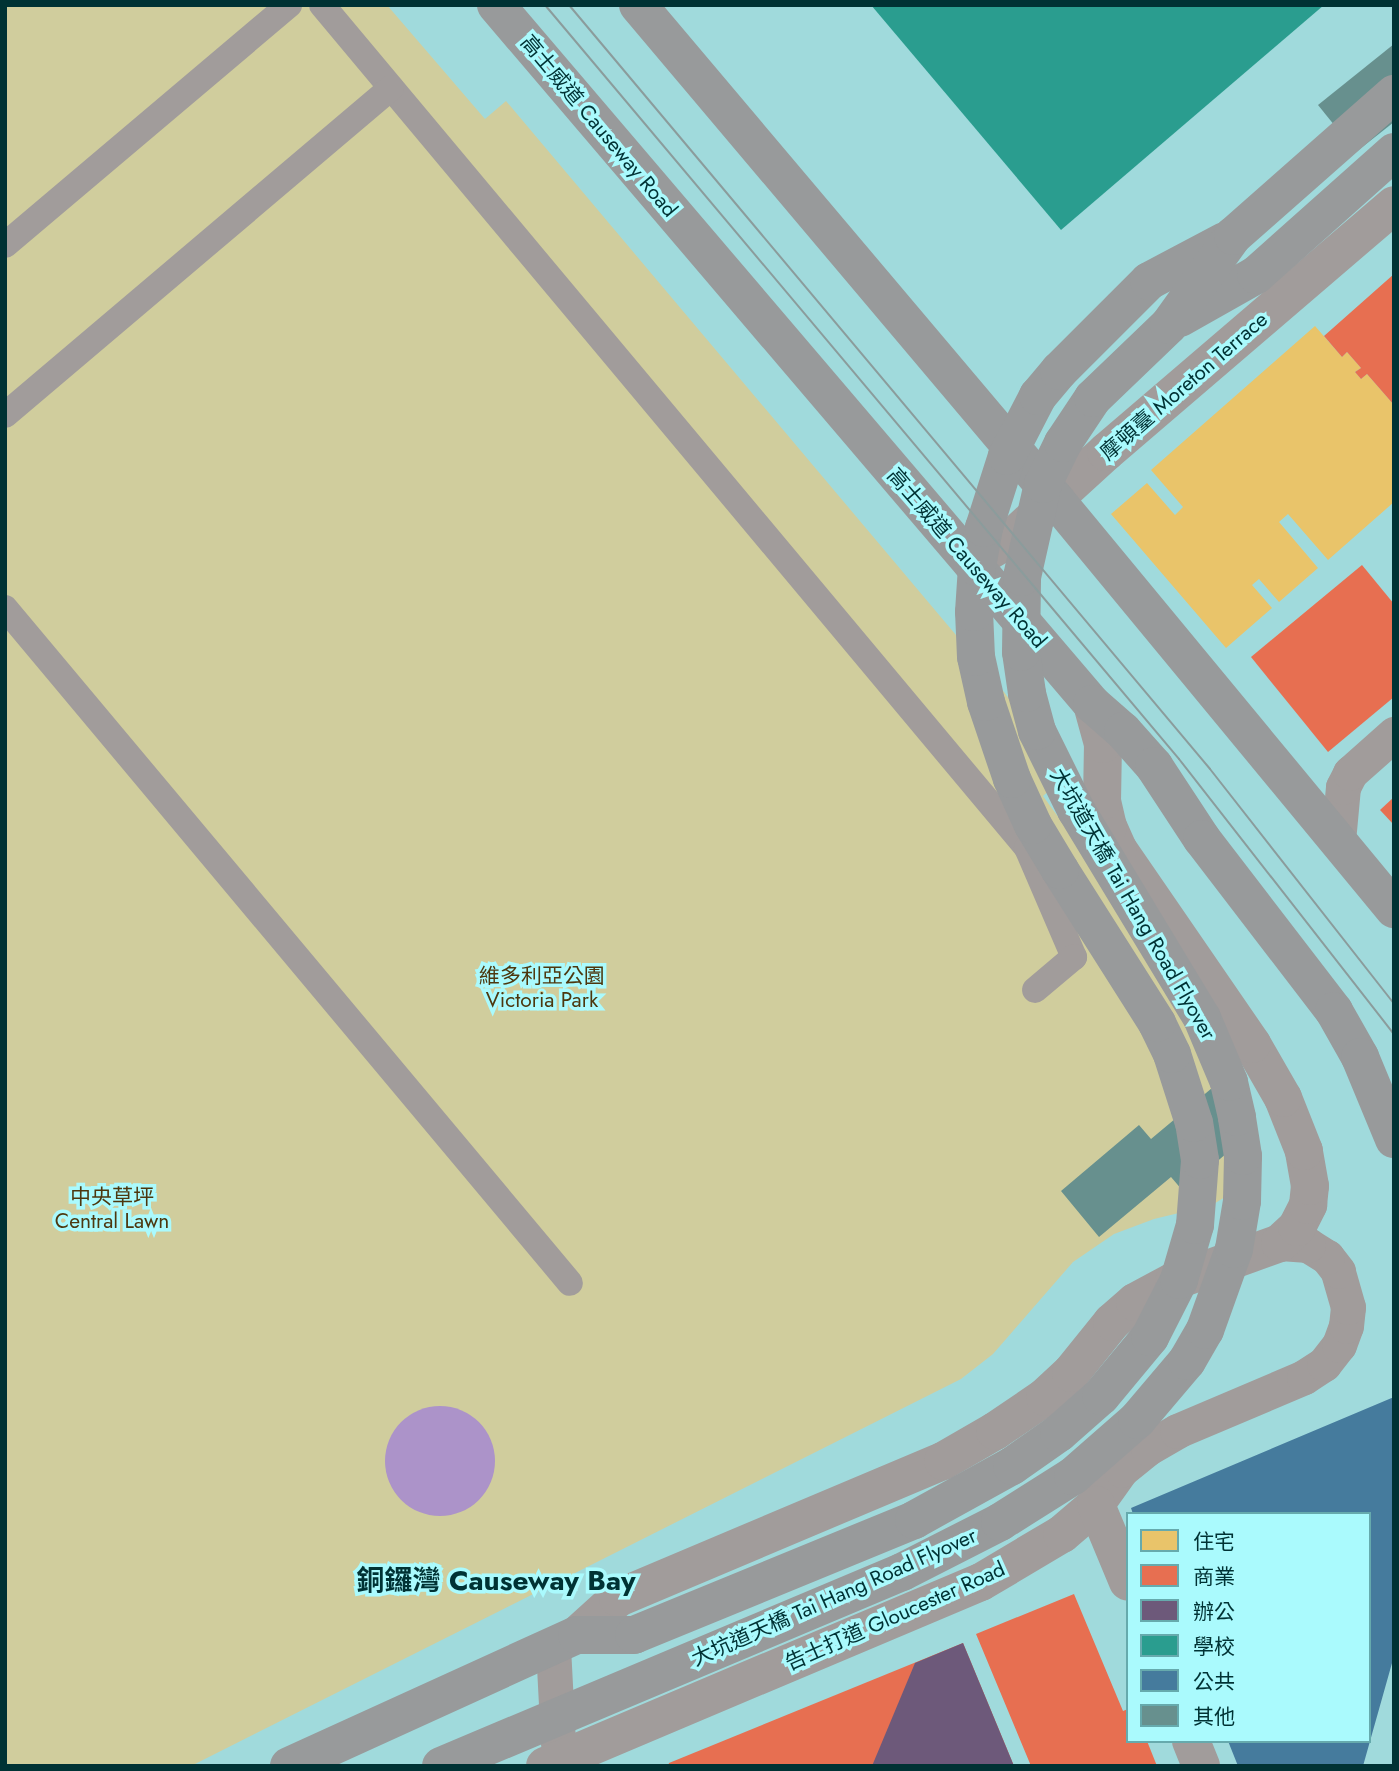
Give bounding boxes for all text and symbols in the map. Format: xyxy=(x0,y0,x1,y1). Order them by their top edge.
street label: 高士威道 Causeway Road xyxy=(515,30,683,222)
street label: 摩頓臺 Moreton Terrace xyxy=(1095,307,1273,465)
street label: 高士威道 Causeway Road xyxy=(882,463,1052,653)
street label: 大坑道天橋 Tai Hang Road Flyover xyxy=(1045,764,1221,1044)
park label: 維多利亞公園 Victoria Park xyxy=(479,963,605,1013)
park label: 中央草坪 Central Lawn xyxy=(55,1184,169,1234)
legend xyxy=(1126,1512,1371,1743)
street label: 大坑道天橋 Tai Hang Road Flyover xyxy=(688,1523,980,1671)
text: 住宅 xyxy=(1193,1527,1235,1557)
street label: 告士打道 Gloucester Road xyxy=(781,1556,1009,1676)
text: 商業 xyxy=(1193,1562,1235,1592)
district label: 銅鑼灣 Causeway Bay xyxy=(357,1564,635,1598)
text: 辦公 xyxy=(1193,1597,1235,1627)
text: 學校 xyxy=(1193,1632,1235,1662)
text: 公共 xyxy=(1193,1667,1235,1697)
text: 其他 xyxy=(1193,1702,1235,1732)

